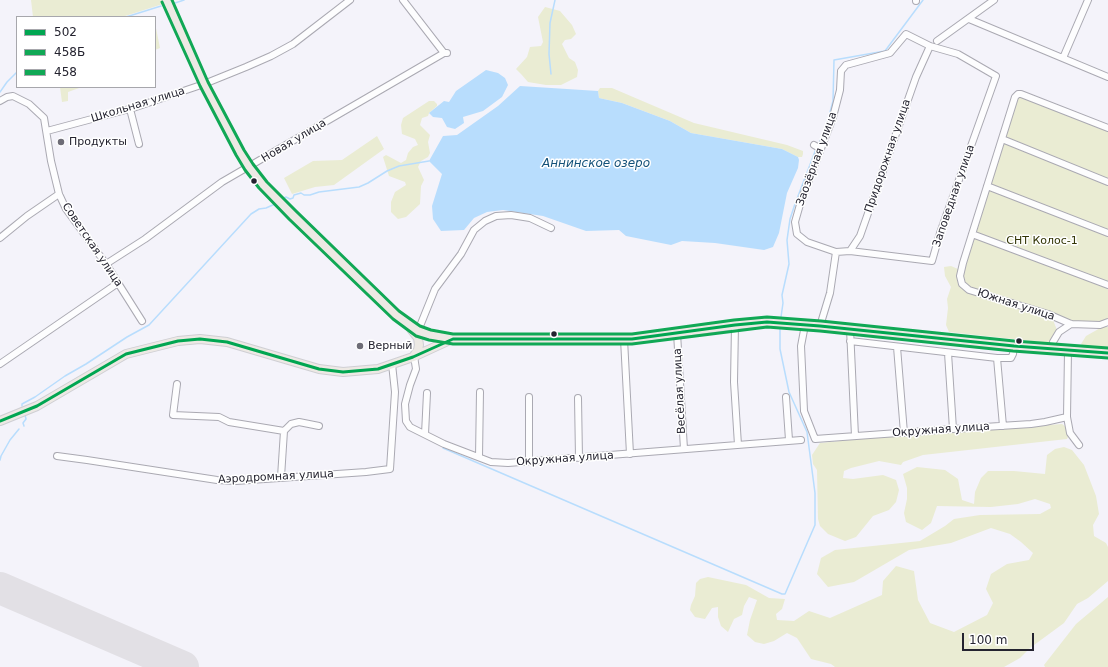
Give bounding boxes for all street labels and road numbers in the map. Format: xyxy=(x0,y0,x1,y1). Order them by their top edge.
street label: Школьная улица xyxy=(89,84,187,126)
street label: Придорожная улица xyxy=(862,97,914,215)
street label: Заозёрная улица xyxy=(794,110,840,208)
street label: Новая улица xyxy=(259,116,329,166)
street label: Заповедная улица xyxy=(930,143,978,249)
street label: Советская улица xyxy=(59,200,125,290)
street label: Южная улица xyxy=(976,286,1056,324)
street label: Весёлая улица xyxy=(671,348,689,434)
street label: Окружная улица xyxy=(892,420,990,440)
street label: Окружная улица xyxy=(516,449,614,469)
street label: Аэродромная улица xyxy=(218,467,334,487)

